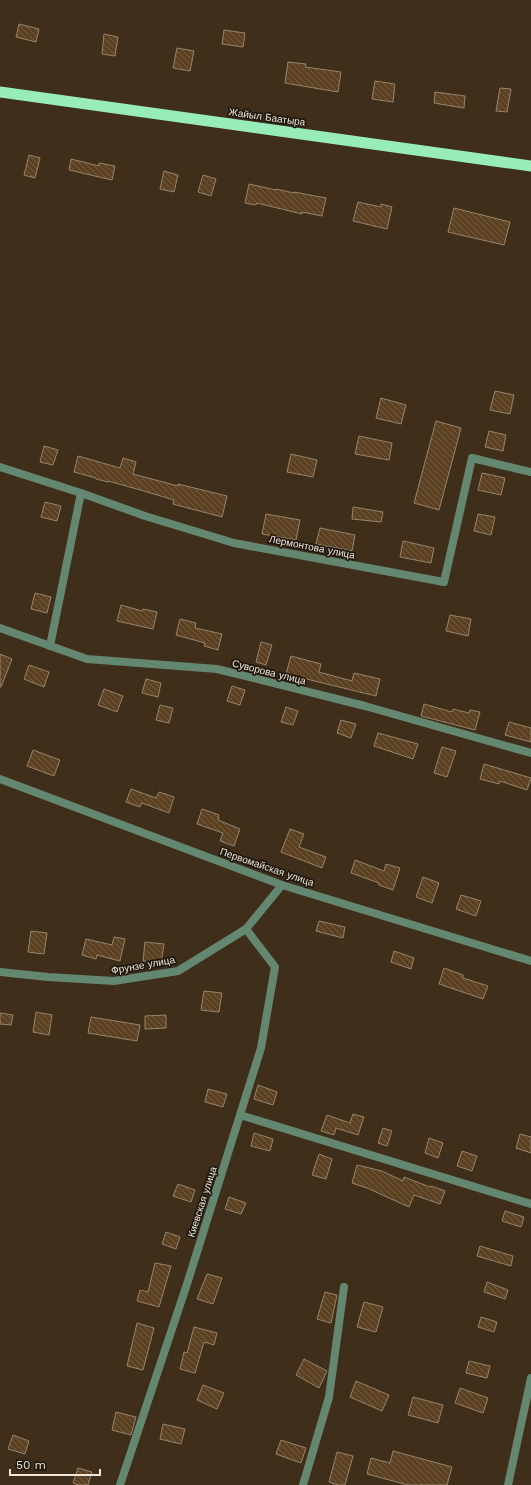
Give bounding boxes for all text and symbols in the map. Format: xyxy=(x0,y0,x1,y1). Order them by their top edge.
street label: Жайыл Баатыра xyxy=(228,106,306,128)
street label: Лермонтова улица xyxy=(268,533,356,561)
street label: Суворова улица xyxy=(231,657,308,687)
street label: Первомайская улица xyxy=(219,846,316,888)
street label: Фрунзе улица xyxy=(110,954,176,976)
street label: Киевская улица xyxy=(185,1165,219,1239)
scale bar xyxy=(10,1451,100,1477)
text: 50 m xyxy=(16,1458,46,1472)

